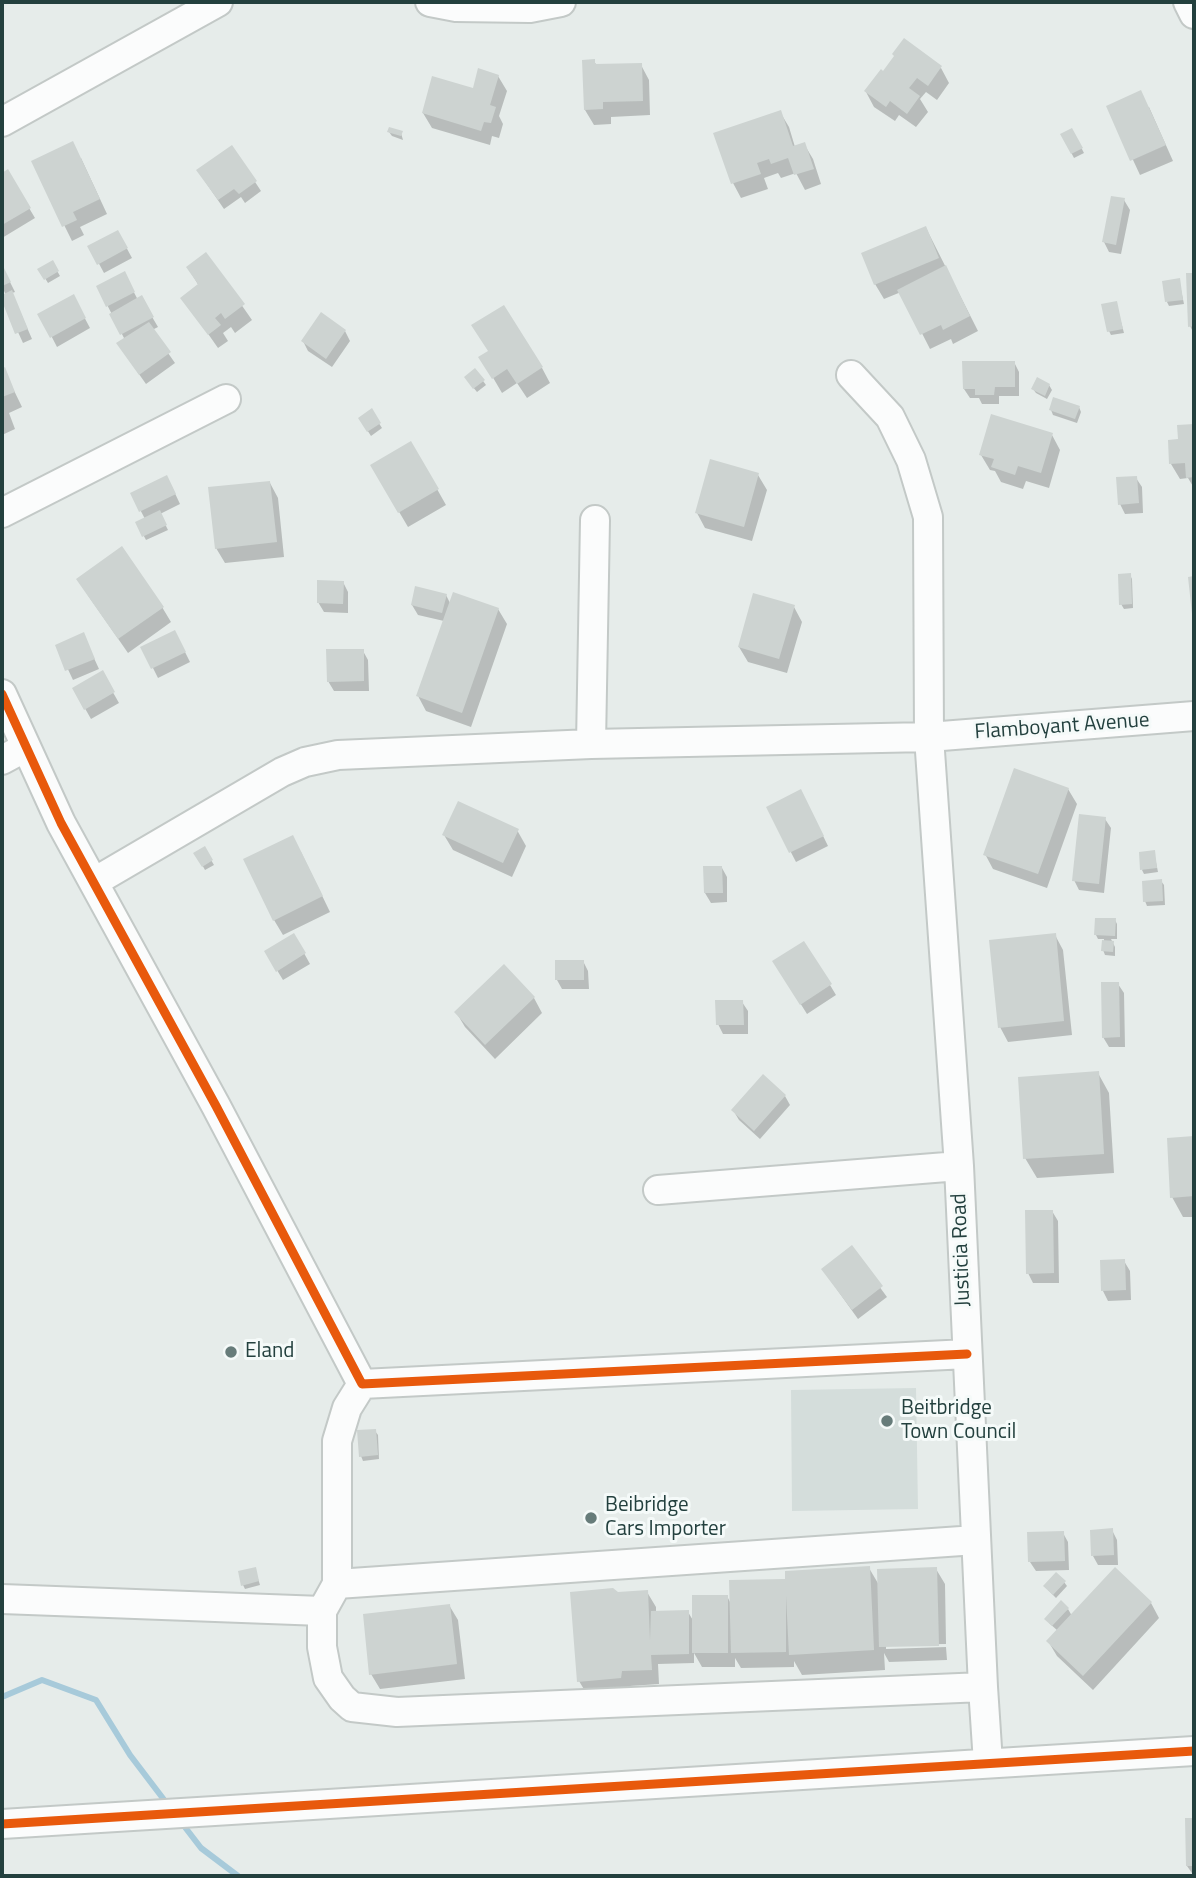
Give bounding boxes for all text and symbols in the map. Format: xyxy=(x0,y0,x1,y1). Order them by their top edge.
street label: Flamboyant Avenue xyxy=(974,708,1150,746)
street label: Justicia Road xyxy=(947,1193,977,1307)
place label: Eland xyxy=(245,1339,294,1365)
marker: Eland xyxy=(223,1344,239,1360)
place label: Beitbridge Town Council xyxy=(901,1396,1016,1446)
marker: Beitbridge Town Council xyxy=(879,1413,895,1429)
place label: Beibridge Cars Importer xyxy=(605,1493,726,1543)
marker: Beibridge Cars Importer xyxy=(583,1510,599,1526)

